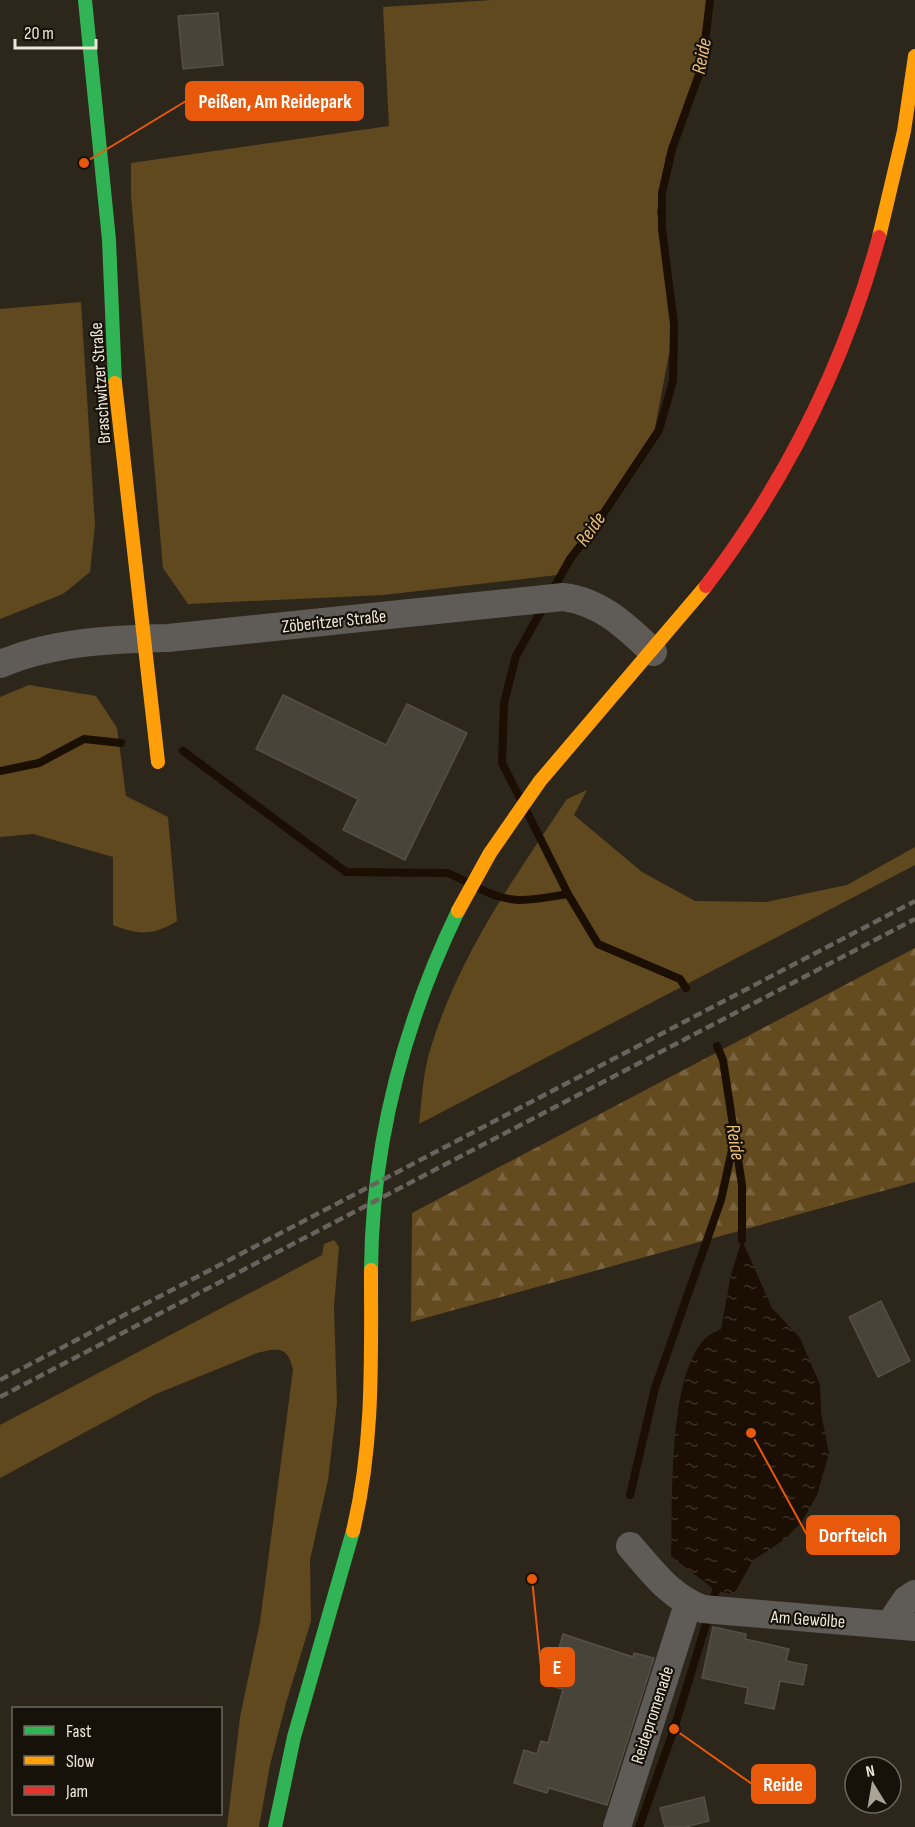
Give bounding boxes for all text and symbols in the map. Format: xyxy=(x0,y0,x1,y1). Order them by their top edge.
scale bar xyxy=(15,12,96,50)
text: 20 m xyxy=(24,23,54,44)
water label: Reide xyxy=(687,36,717,76)
callout: Peißen, Am Reidepark xyxy=(186,82,363,120)
text: Peißen, Am Reidepark xyxy=(198,90,352,114)
street label: Braschwitzer Straße xyxy=(86,322,115,444)
water label: Reide xyxy=(571,508,611,551)
street label: Zöberitzer Straße xyxy=(281,606,387,637)
water label: Reide xyxy=(720,1122,750,1162)
callout: Dorfteich xyxy=(807,1516,899,1554)
text: Dorfteich xyxy=(819,1524,887,1548)
street label: Am Gewölbe xyxy=(769,1606,846,1633)
callout: E xyxy=(541,1648,574,1686)
text: E xyxy=(553,1656,561,1680)
street label: Reidepromenade xyxy=(627,1664,678,1767)
legend xyxy=(12,1707,222,1815)
text: Fast xyxy=(66,1721,92,1742)
text: Slow xyxy=(66,1751,95,1772)
north arrow xyxy=(843,1755,903,1815)
text: N xyxy=(864,1762,876,1782)
callout: Reide xyxy=(752,1765,815,1803)
text: Reide xyxy=(763,1773,803,1797)
text: Jam xyxy=(65,1781,88,1802)

